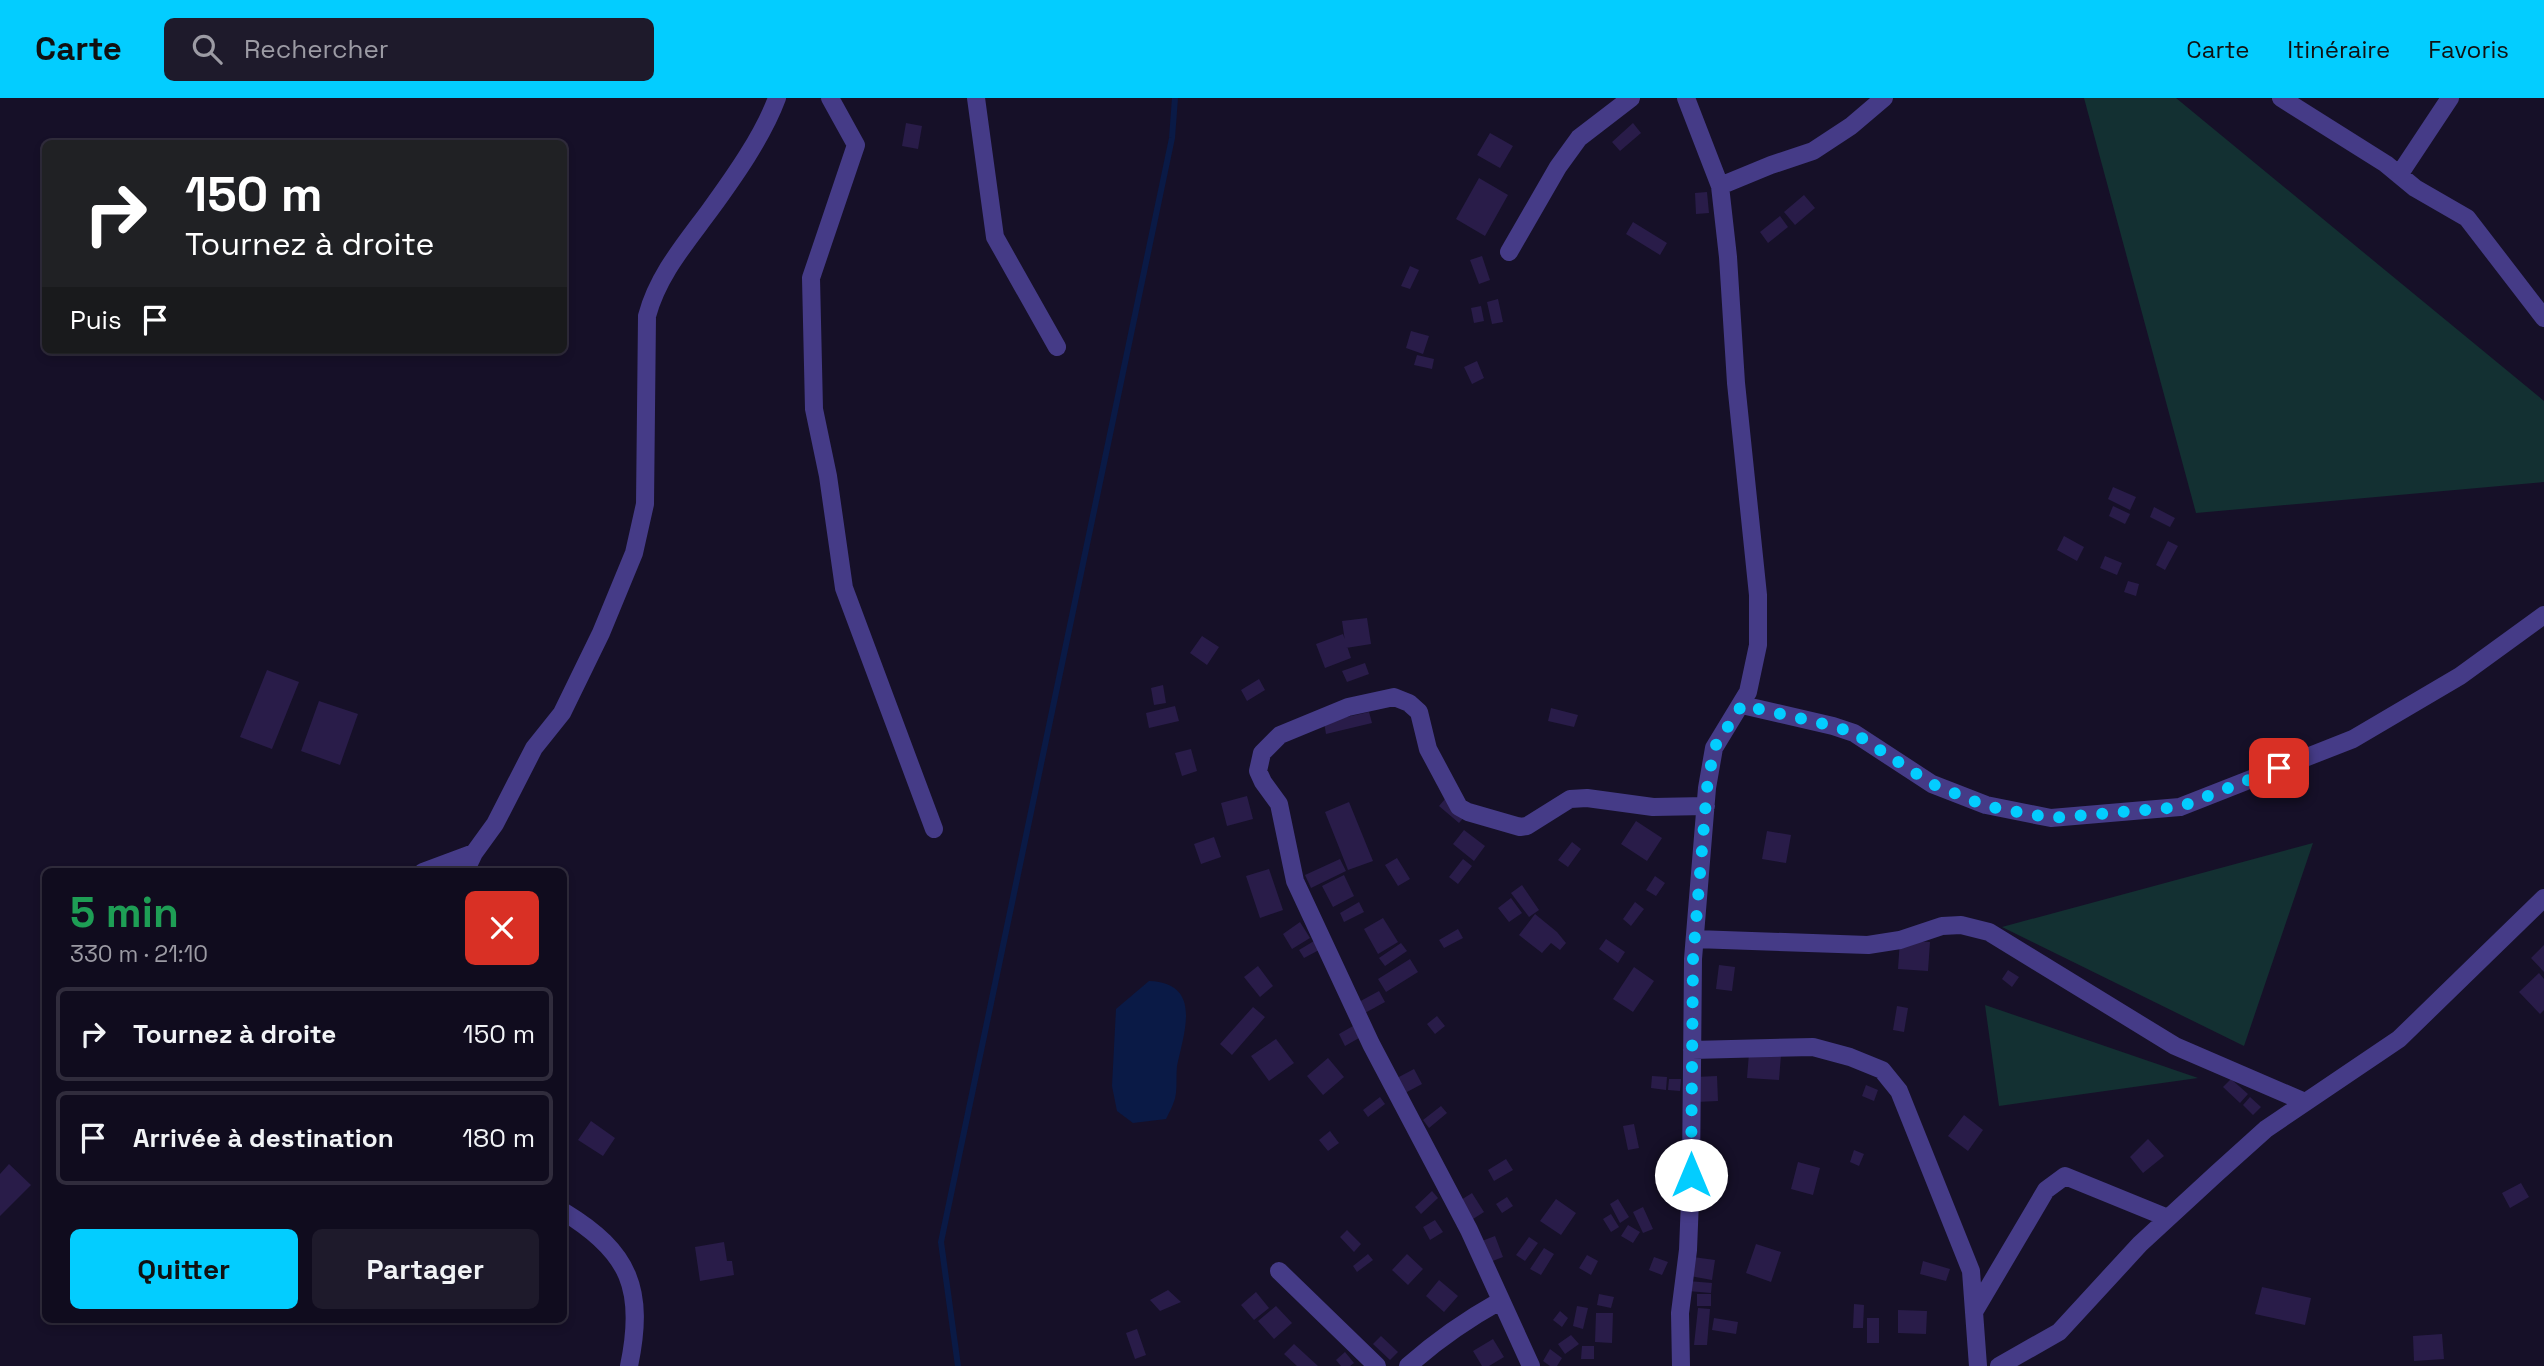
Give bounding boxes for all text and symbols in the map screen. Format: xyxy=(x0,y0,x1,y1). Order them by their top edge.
search box xyxy=(164,18,654,81)
text: Carte xyxy=(35,28,122,70)
icon: search xyxy=(188,30,226,68)
text: Rechercher xyxy=(244,32,389,66)
text: Carte xyxy=(2186,34,2249,65)
text: Itinéraire xyxy=(2287,34,2390,65)
text: Favoris xyxy=(2428,34,2509,65)
text: 150 m xyxy=(185,163,323,225)
icon: right xyxy=(70,168,161,259)
text: Tournez à droite xyxy=(185,224,434,264)
icon: arrive xyxy=(136,301,174,339)
text: Puis xyxy=(70,303,122,337)
pin xyxy=(2249,738,2309,798)
icon: arrive xyxy=(2260,749,2298,787)
text: 5 min xyxy=(70,886,179,939)
button: close xyxy=(465,891,539,965)
text: 330 m · 21:10 xyxy=(70,939,208,969)
icon: right xyxy=(74,1015,112,1053)
text: Tournez à droite xyxy=(133,1017,336,1051)
text: 150 m xyxy=(463,1017,535,1051)
icon: arrive xyxy=(74,1119,112,1157)
text: Arrivée à destination xyxy=(133,1121,394,1155)
text: 180 m xyxy=(462,1121,535,1155)
position arrow xyxy=(1654,1138,1728,1212)
button: Quitter xyxy=(70,1229,298,1309)
button: Partager xyxy=(312,1229,539,1309)

